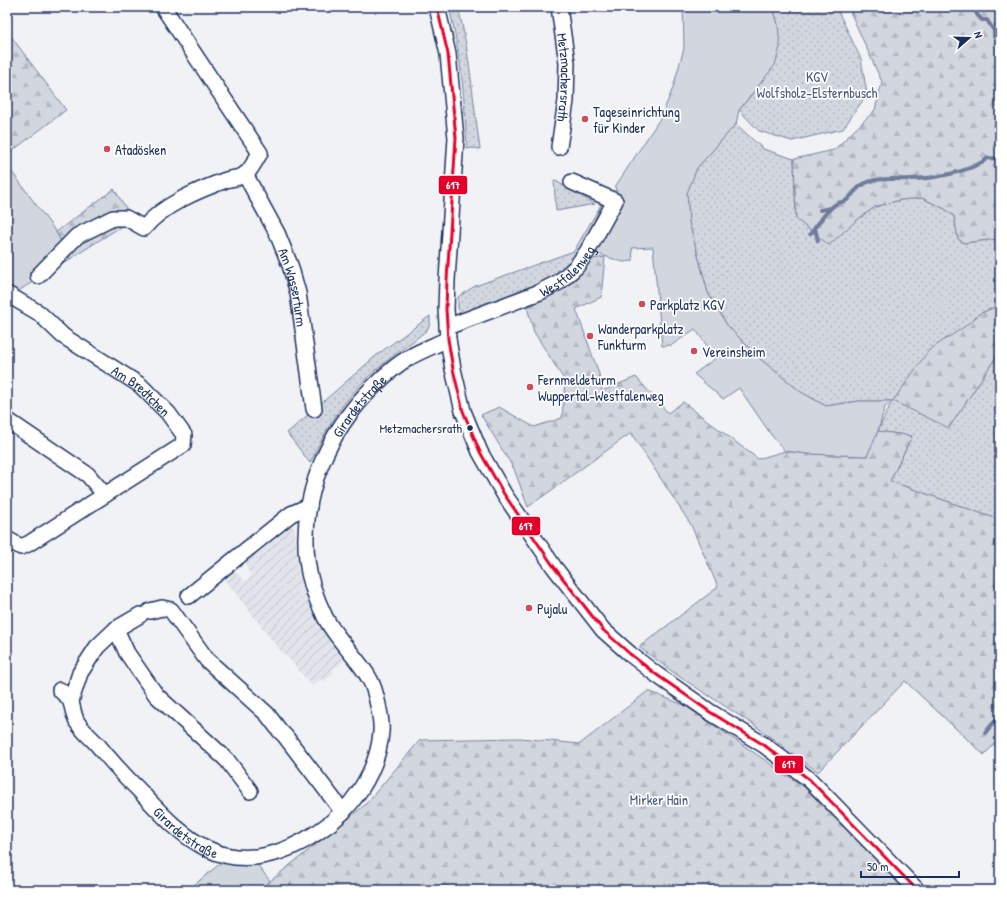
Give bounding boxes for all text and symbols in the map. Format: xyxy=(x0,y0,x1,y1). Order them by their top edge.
north arrow xyxy=(949,18,989,58)
text: N xyxy=(971,29,986,40)
street label: Metzmachersrath xyxy=(553,32,577,123)
park label: KGV Wolfsholz-Elsternbusch xyxy=(757,67,878,102)
place label: Tageseinrichtung für Kinder xyxy=(593,102,680,137)
marker: Tageseinrichtung für Kinder xyxy=(580,114,590,124)
place label: Atadösken xyxy=(115,140,166,159)
marker: Atadösken xyxy=(102,144,112,154)
line badge: 617 xyxy=(438,175,468,195)
text: 617 xyxy=(446,178,460,192)
street label: Westfalenweg xyxy=(536,242,599,300)
street label: Am Wasserturm xyxy=(274,245,312,328)
place label: Parkplatz KGV xyxy=(650,295,725,315)
marker: Parkplatz KGV xyxy=(637,299,647,309)
place label: Wanderparkplatz Funkturm xyxy=(597,319,684,354)
marker: Wanderparkplatz Funkturm xyxy=(585,331,595,341)
place label: Vereinsheim xyxy=(702,342,765,361)
marker: Vereinsheim xyxy=(689,346,699,356)
street label: Am Bredtchen xyxy=(108,360,175,420)
street label: Girardetstraße xyxy=(327,370,390,440)
place label: Fernmeldeturm Wuppertal-Westfalenweg xyxy=(537,370,664,406)
marker: Fernmeldeturm Wuppertal-Westfalenweg xyxy=(525,382,535,392)
place label: Metzmachersrath xyxy=(379,419,463,437)
marker: Metzmachersrath xyxy=(465,423,475,433)
line badge: 617 xyxy=(511,516,541,536)
text: 617 xyxy=(519,519,533,533)
place label: Pujalu xyxy=(537,599,568,619)
marker: Pujalu xyxy=(524,603,534,613)
line badge: 617 xyxy=(774,755,804,774)
text: 617 xyxy=(782,757,796,771)
park label: Mirker Hain xyxy=(630,790,688,809)
street label: Girardetstraße xyxy=(150,802,221,862)
scale bar xyxy=(861,853,959,879)
text: 50 m xyxy=(867,858,888,875)

